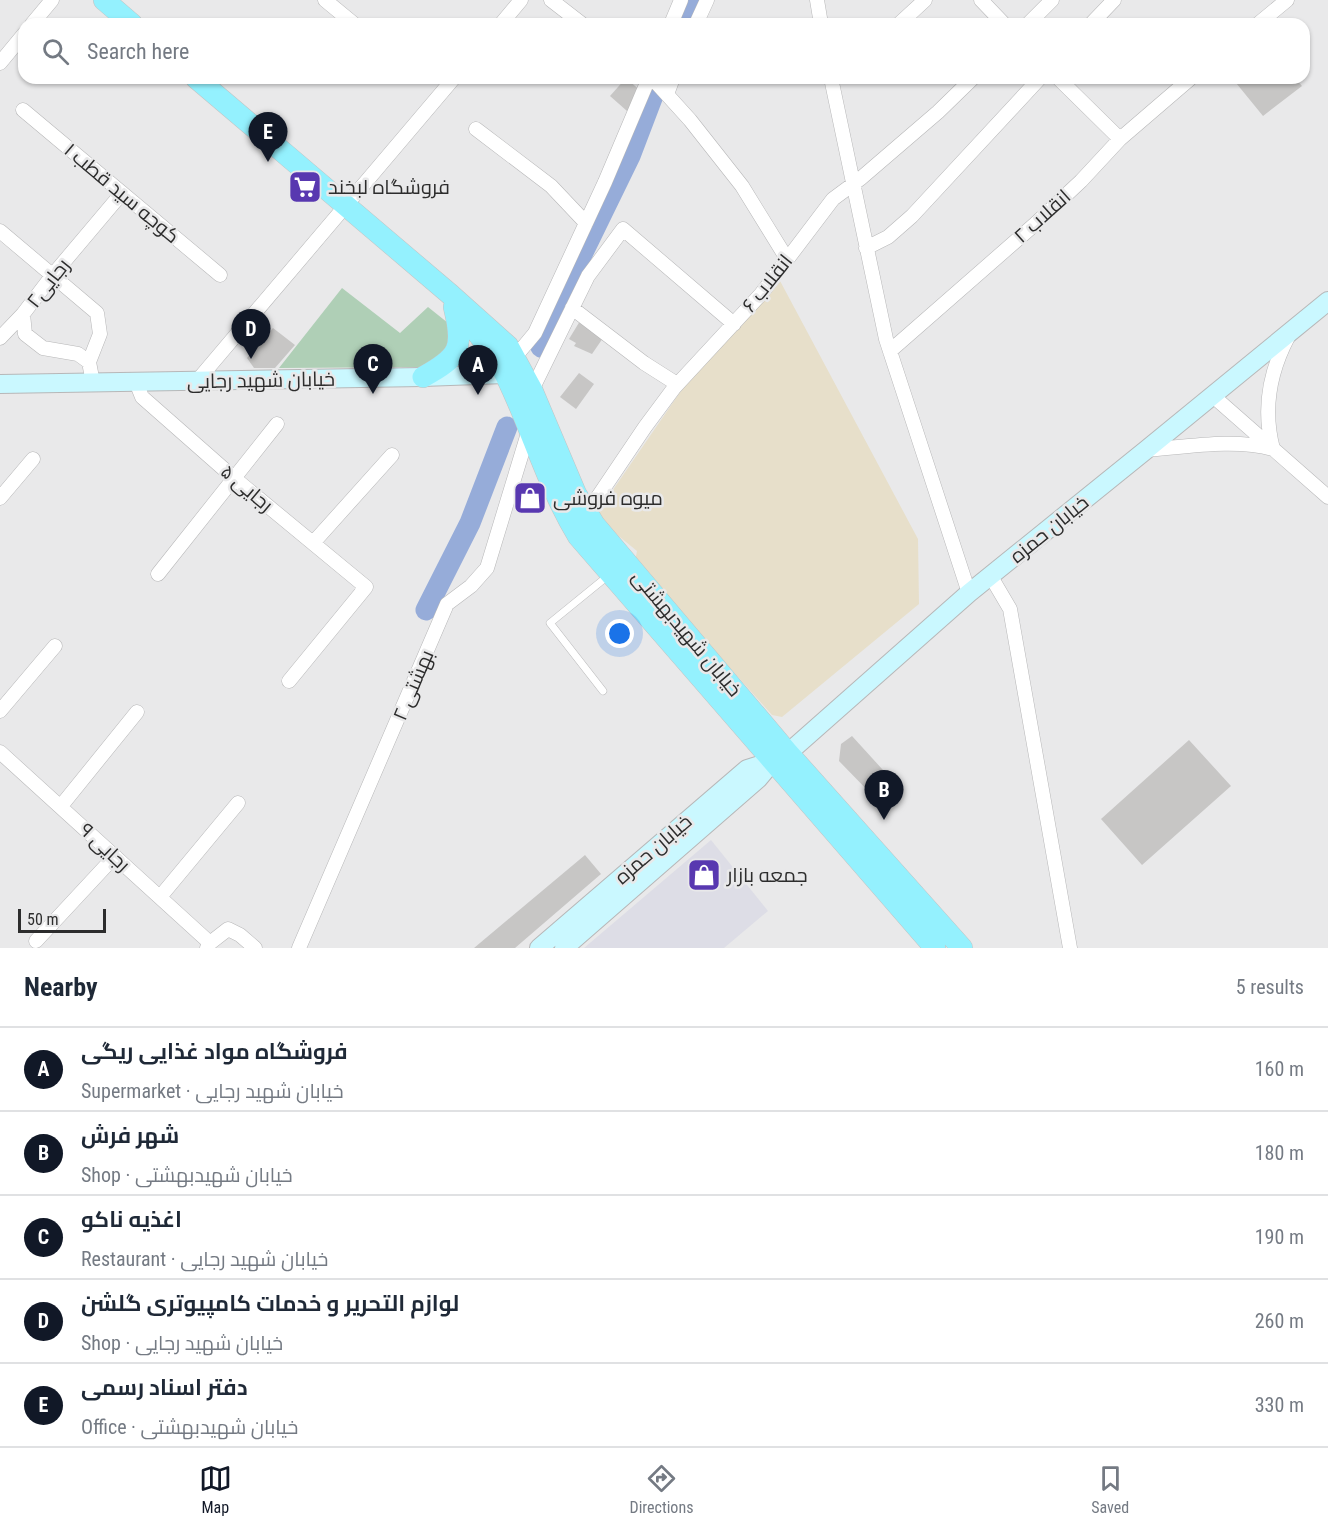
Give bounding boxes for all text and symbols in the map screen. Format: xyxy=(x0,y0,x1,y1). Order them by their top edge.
search box xyxy=(18,18,1310,84)
icon: search xyxy=(39,35,72,68)
text: Search here xyxy=(87,39,189,64)
pin: E xyxy=(248,112,288,162)
street label: کوچه سید قطب ۱ xyxy=(59,138,185,249)
supermarket icon: فروشگاه لبخند xyxy=(287,169,323,205)
place label: فروشگاه لبخند xyxy=(328,175,450,199)
street label: انقلاب ۲ xyxy=(1009,184,1075,248)
street label: انقلاب ۶ xyxy=(737,249,797,317)
street label: رجایی۲ xyxy=(21,254,75,313)
pin: D xyxy=(232,310,270,359)
pin: C xyxy=(354,344,392,394)
pin: A xyxy=(458,346,498,395)
street label: خیابان شهید رجایی xyxy=(187,367,335,394)
street label: رجایی ۵ xyxy=(215,459,278,517)
shop icon: میوه فروشی xyxy=(512,480,548,516)
place label: میوه فروشی xyxy=(553,486,663,511)
street label: خیابان حمزه xyxy=(1005,490,1094,569)
street label: خیابان شهیدبهشتی xyxy=(626,565,747,702)
your location xyxy=(605,619,634,648)
street label: بهشتی ۲ xyxy=(387,646,440,724)
pin: B xyxy=(864,770,904,820)
street label: خیابان حمزه xyxy=(610,809,697,890)
street label: رجایی ۹ xyxy=(74,818,135,877)
shop icon: جمعه بازار xyxy=(686,857,722,893)
place label: جمعه بازار xyxy=(726,863,808,887)
scale bar xyxy=(18,906,106,934)
text: 50 m xyxy=(27,910,59,929)
text: Nearby xyxy=(24,972,98,1002)
text: 5 results xyxy=(1236,975,1304,999)
text: فروشگاه مواد غذایی ریگی xyxy=(81,1039,348,1064)
text: A xyxy=(38,1057,49,1081)
text: 160 m xyxy=(1255,1057,1304,1081)
text: Supermarket · خیابان شهید رجایی xyxy=(81,1079,344,1103)
text: شهر فرش xyxy=(81,1123,179,1148)
text: B xyxy=(38,1141,49,1165)
text: 180 m xyxy=(1255,1141,1304,1165)
text: Shop · خیابان شهیدبهشتی xyxy=(81,1163,293,1187)
text: اغذیه ناکو xyxy=(81,1207,182,1232)
text: C xyxy=(38,1225,49,1249)
text: 190 m xyxy=(1255,1225,1304,1249)
text: Restaurant · خیابان شهید رجایی xyxy=(81,1247,328,1271)
text: لوازم التحریر و خدمات کامپیوتری گلشن xyxy=(81,1291,459,1316)
text: D xyxy=(38,1309,49,1333)
text: 260 m xyxy=(1255,1309,1304,1333)
text: Shop · خیابان شهید رجایی xyxy=(81,1331,283,1355)
text: دفتر اسناد رسمی xyxy=(81,1375,248,1400)
text: E xyxy=(39,1393,48,1417)
text: 330 m xyxy=(1255,1393,1304,1417)
text: Office · خیابان شهیدبهشتی xyxy=(81,1415,298,1439)
tab: Map xyxy=(199,1462,232,1517)
tab: Directions xyxy=(630,1462,693,1517)
tab: Saved xyxy=(1091,1462,1129,1517)

